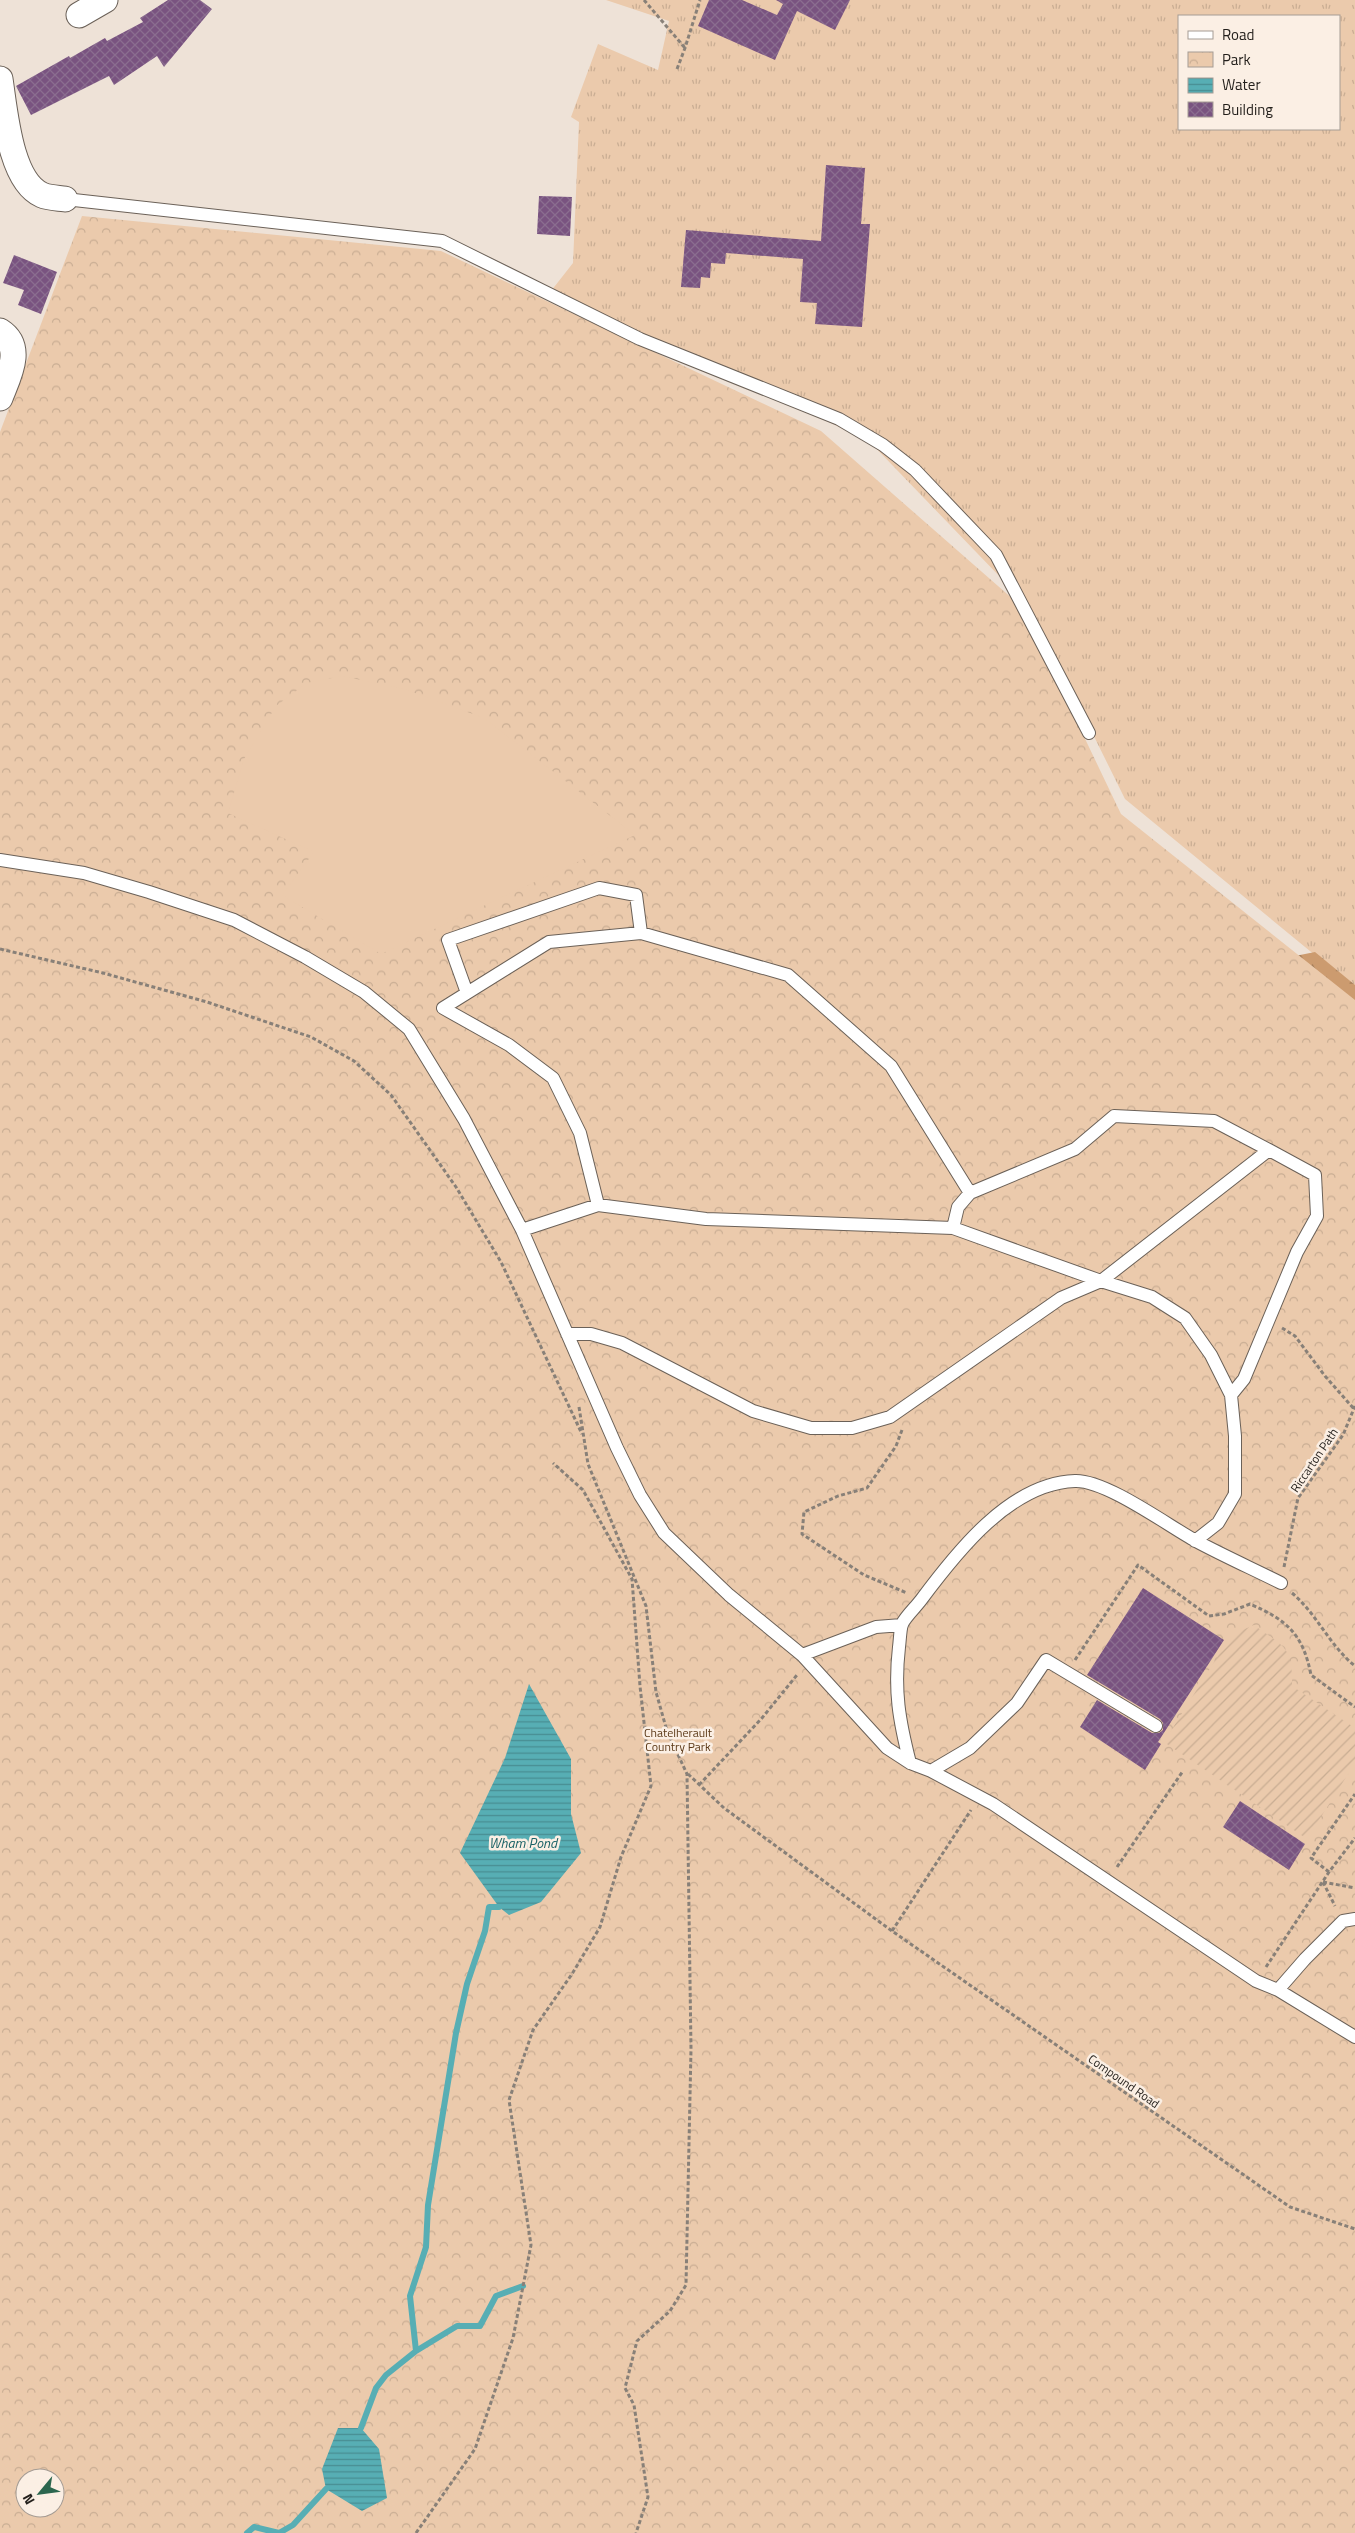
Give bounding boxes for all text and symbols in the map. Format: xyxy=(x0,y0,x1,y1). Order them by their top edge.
legend xyxy=(1178,15,1340,130)
text: Road xyxy=(1222,23,1254,46)
text: Park xyxy=(1222,48,1251,71)
text: Water xyxy=(1222,73,1261,96)
text: Building xyxy=(1222,98,1273,121)
street label: Riccarton Path xyxy=(1285,1424,1343,1496)
park label: Chatelherault Country Park xyxy=(644,1723,713,1756)
water label: Wham Pond xyxy=(489,1832,559,1853)
street label: Compound Road xyxy=(1084,2049,1164,2113)
north arrow xyxy=(15,2468,65,2518)
text: N xyxy=(17,2490,40,2509)

